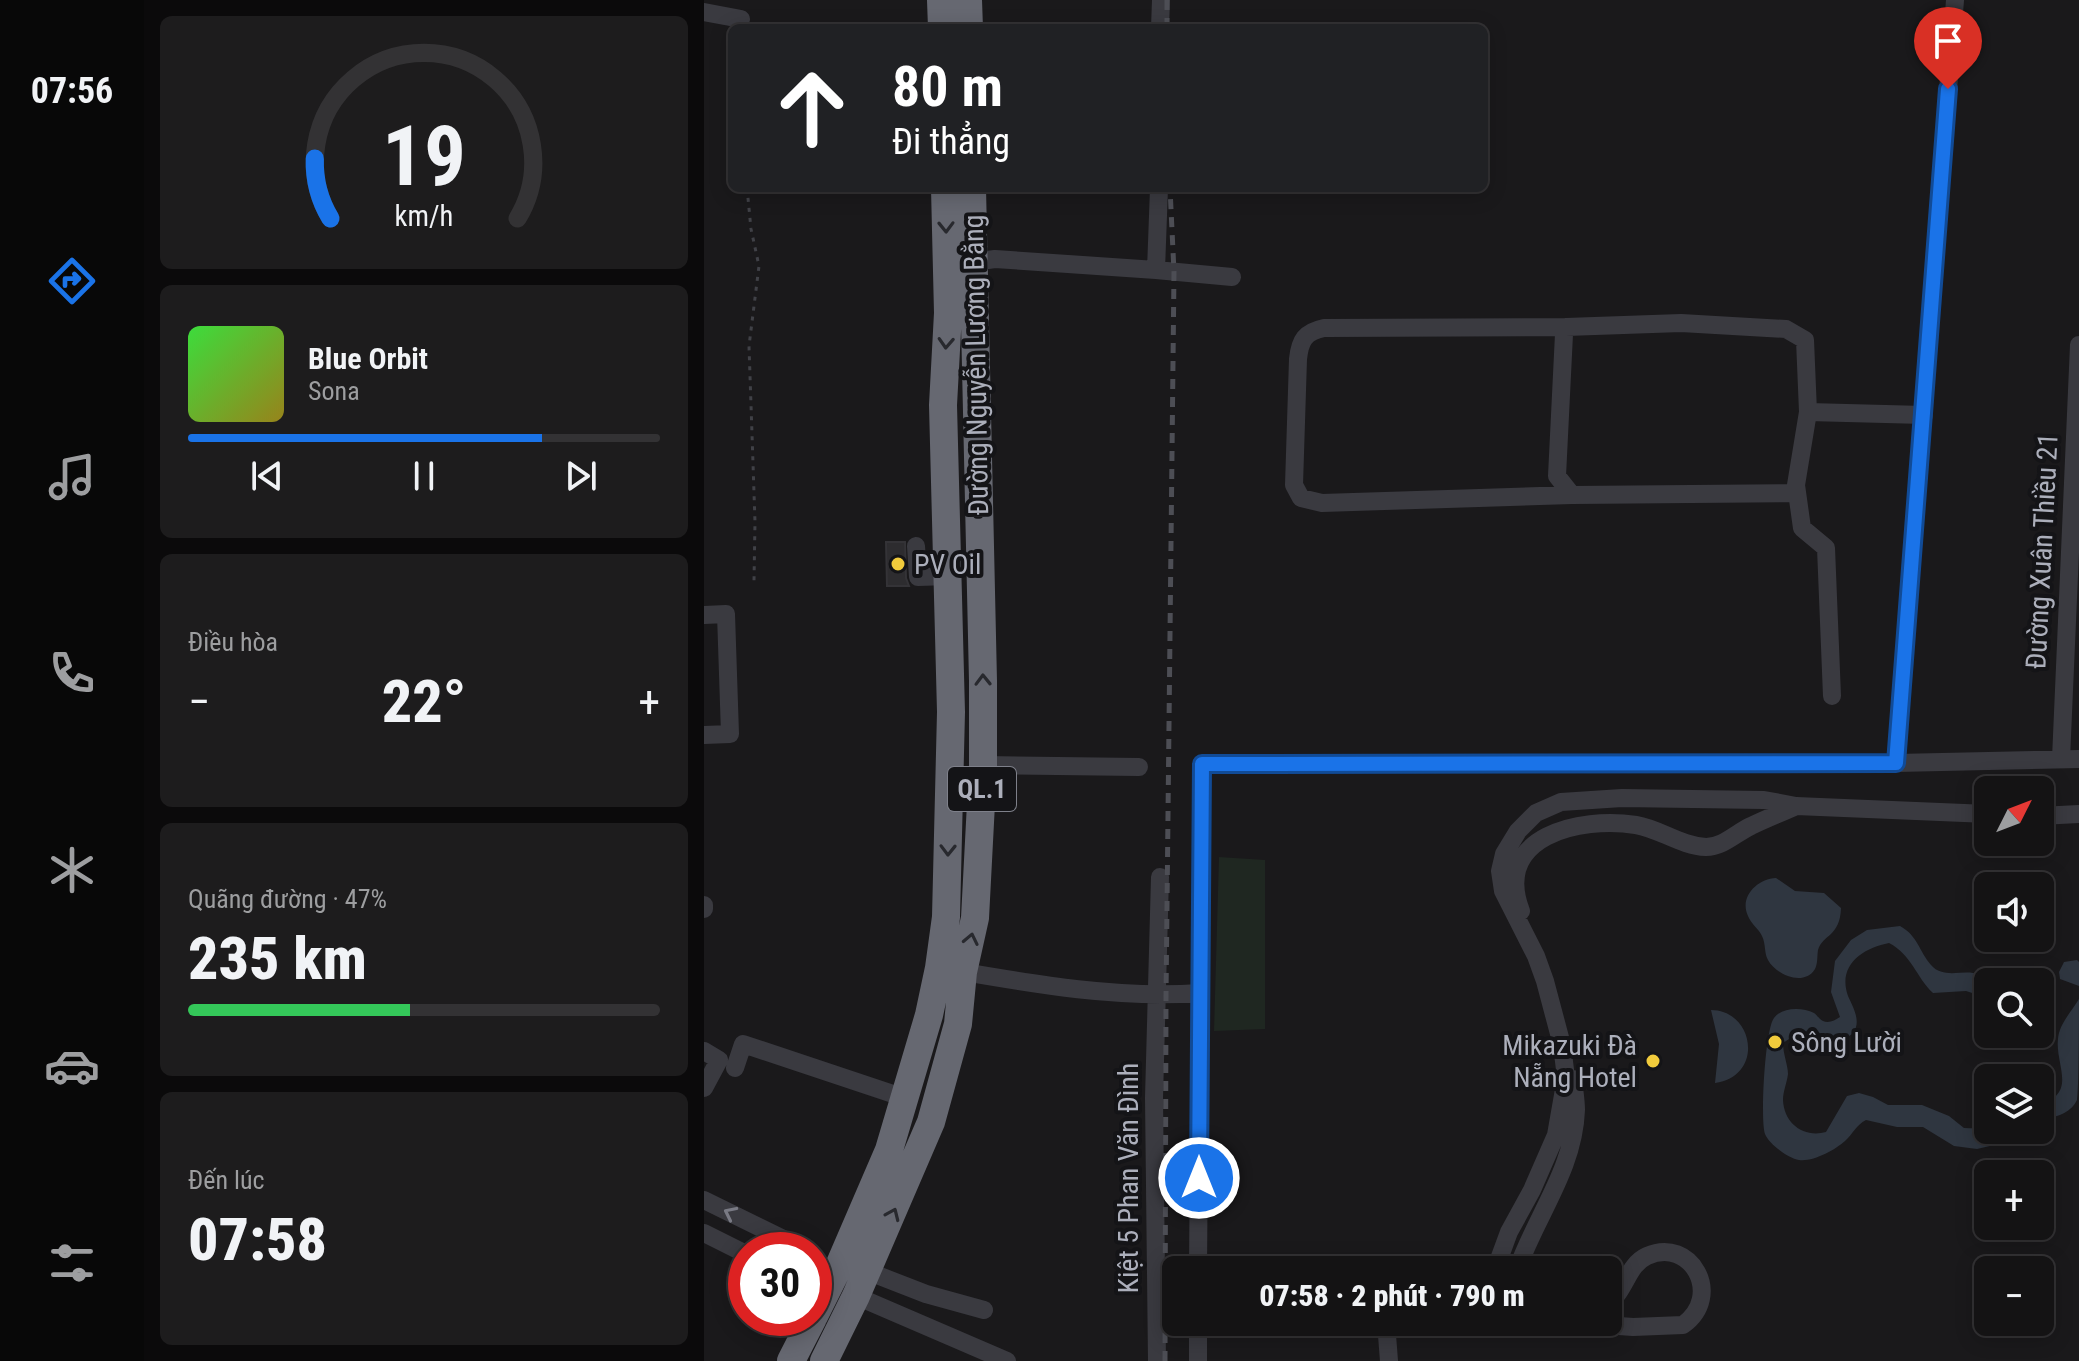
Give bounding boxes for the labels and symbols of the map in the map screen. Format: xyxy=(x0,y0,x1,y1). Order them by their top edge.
pin xyxy=(1914,7,1982,89)
street label: Đường Nguyễn Lương Bằng xyxy=(957,214,995,516)
one-way arrow xyxy=(937,221,954,234)
one-way arrow xyxy=(938,337,955,350)
street label: Đường Xuân Thiều 21 xyxy=(2019,432,2065,670)
place label: PV Oil xyxy=(914,548,981,581)
marker: PV Oil xyxy=(889,555,907,573)
one-way arrow xyxy=(974,673,992,686)
road number: QL.1 xyxy=(948,767,1016,811)
north arrow xyxy=(1974,776,2054,856)
one-way arrow xyxy=(939,844,956,857)
one-way arrow xyxy=(961,932,978,946)
place label: Sông Lười xyxy=(1791,1026,1902,1059)
place label: Mikazuki Đà Nẵng Hotel xyxy=(1502,1029,1637,1094)
marker: Sông Lười xyxy=(1766,1033,1784,1051)
marker: Mikazuki Đà Nẵng Hotel xyxy=(1644,1052,1662,1070)
street label: Kiệt 5 Phan Văn Đình xyxy=(1112,1063,1145,1293)
position arrow xyxy=(1157,1136,1241,1220)
one-way arrow xyxy=(723,1207,738,1223)
one-way arrow xyxy=(883,1208,899,1223)
speed limit sign: 30 xyxy=(728,1232,832,1336)

